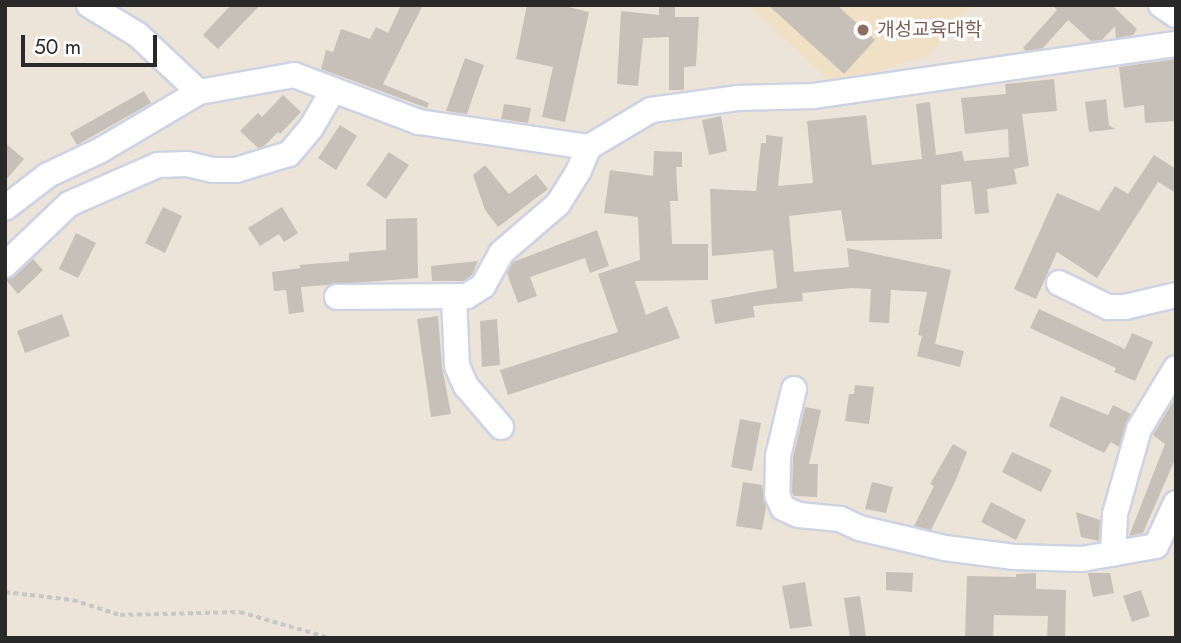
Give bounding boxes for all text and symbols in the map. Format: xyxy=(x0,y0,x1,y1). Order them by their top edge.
place label: 개성교육대학 xyxy=(877,19,982,41)
scale bar xyxy=(24,21,161,65)
marker: 개성교육대학 xyxy=(855,22,871,38)
text: 50 m xyxy=(34,32,81,62)

